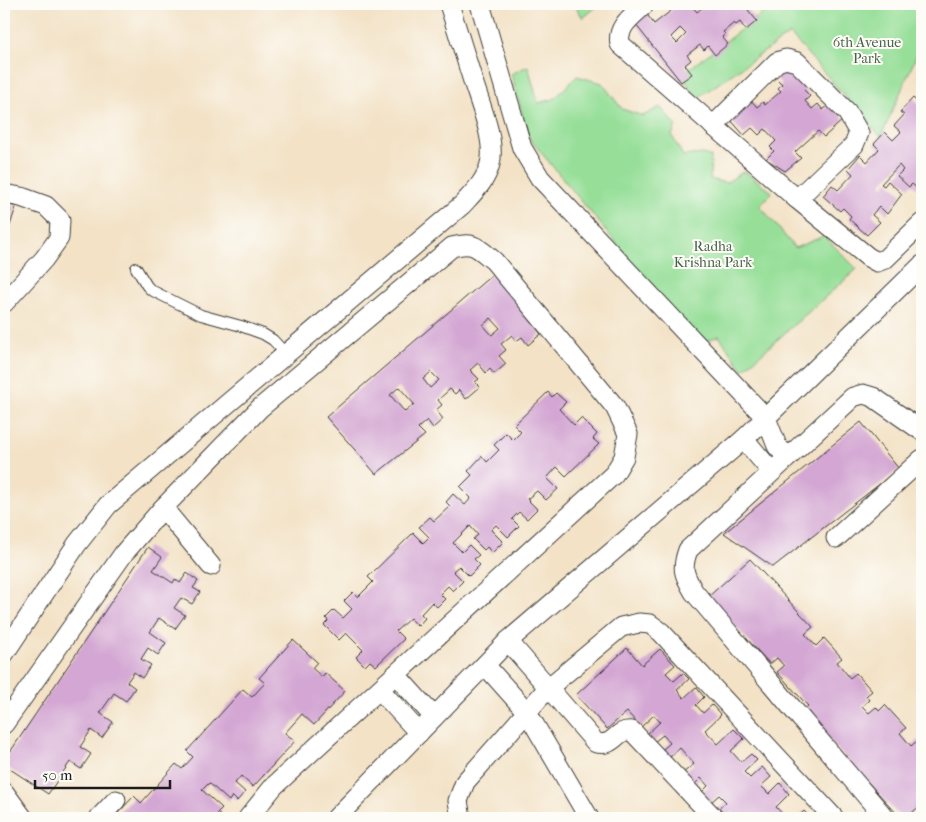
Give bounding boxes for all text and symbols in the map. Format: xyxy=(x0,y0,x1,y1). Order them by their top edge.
park label: 6th Avenue Park xyxy=(833,34,901,67)
park label: Radha Krishna Park xyxy=(674,238,753,271)
scale bar xyxy=(35,757,170,789)
text: 50 m xyxy=(42,766,73,784)

